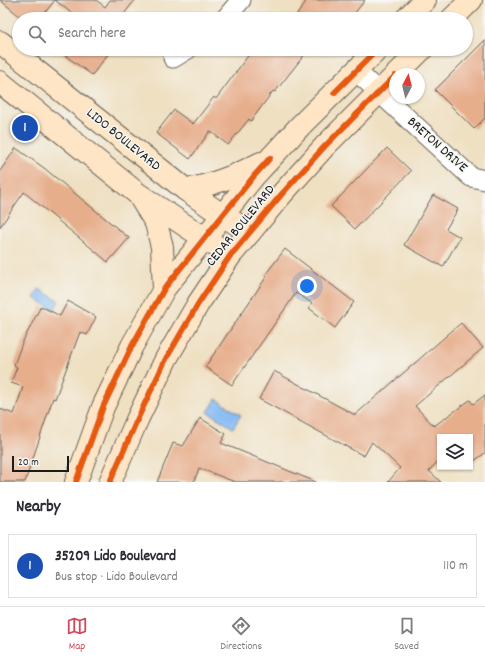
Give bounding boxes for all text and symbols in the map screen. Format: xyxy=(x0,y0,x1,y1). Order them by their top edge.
search box xyxy=(12,12,473,56)
icon: search xyxy=(26,23,48,45)
text: Search here xyxy=(58,23,126,45)
north arrow xyxy=(389,68,425,104)
street label: LIDO BOULEVARD xyxy=(82,104,164,176)
street label: BRETON DRIVE xyxy=(402,112,472,178)
pin: 1 xyxy=(12,113,38,143)
street label: CEDAR BOULEVARD xyxy=(202,181,280,271)
your location xyxy=(297,276,317,296)
map controls xyxy=(437,434,473,470)
button: layers xyxy=(437,434,473,470)
scale bar xyxy=(12,454,69,473)
text: 20 m xyxy=(18,455,39,471)
text: Nearby xyxy=(16,496,60,520)
text: 35209 Lido Boulevard xyxy=(55,546,176,568)
text: 1 xyxy=(29,557,31,576)
text: 110 m xyxy=(443,557,468,576)
text: Bus stop · Lido Boulevard xyxy=(55,568,178,587)
tab: Map xyxy=(66,615,88,655)
tab: Directions xyxy=(220,615,262,655)
tab: Saved xyxy=(394,615,419,655)

